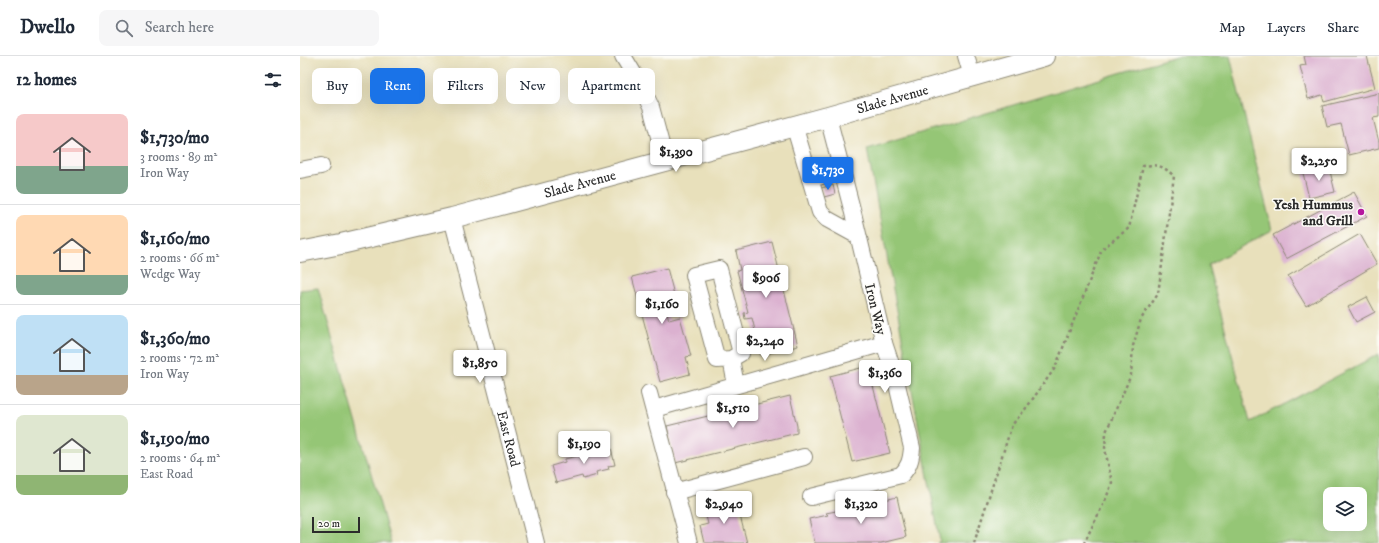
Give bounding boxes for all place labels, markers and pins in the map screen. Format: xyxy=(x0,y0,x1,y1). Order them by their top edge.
pin: $1,390 xyxy=(643,139,709,173)
pin: $2,250 xyxy=(1286,148,1352,182)
pin: $1,730 xyxy=(795,157,861,191)
place label: Yesh Hummus and Grill xyxy=(1273,196,1354,230)
marker: Yesh Hummus and Grill xyxy=(1356,207,1366,217)
pin: $906 xyxy=(742,265,790,299)
pin: $1,160 xyxy=(629,291,695,325)
pin: $2,240 xyxy=(732,328,798,362)
pin: $1,850 xyxy=(447,350,513,384)
pin: $1,360 xyxy=(852,360,918,394)
pin: $1,510 xyxy=(700,395,766,429)
pin: $1,190 xyxy=(551,431,617,465)
pin: $2,940 xyxy=(691,491,757,525)
pin: $1,320 xyxy=(828,491,894,525)

